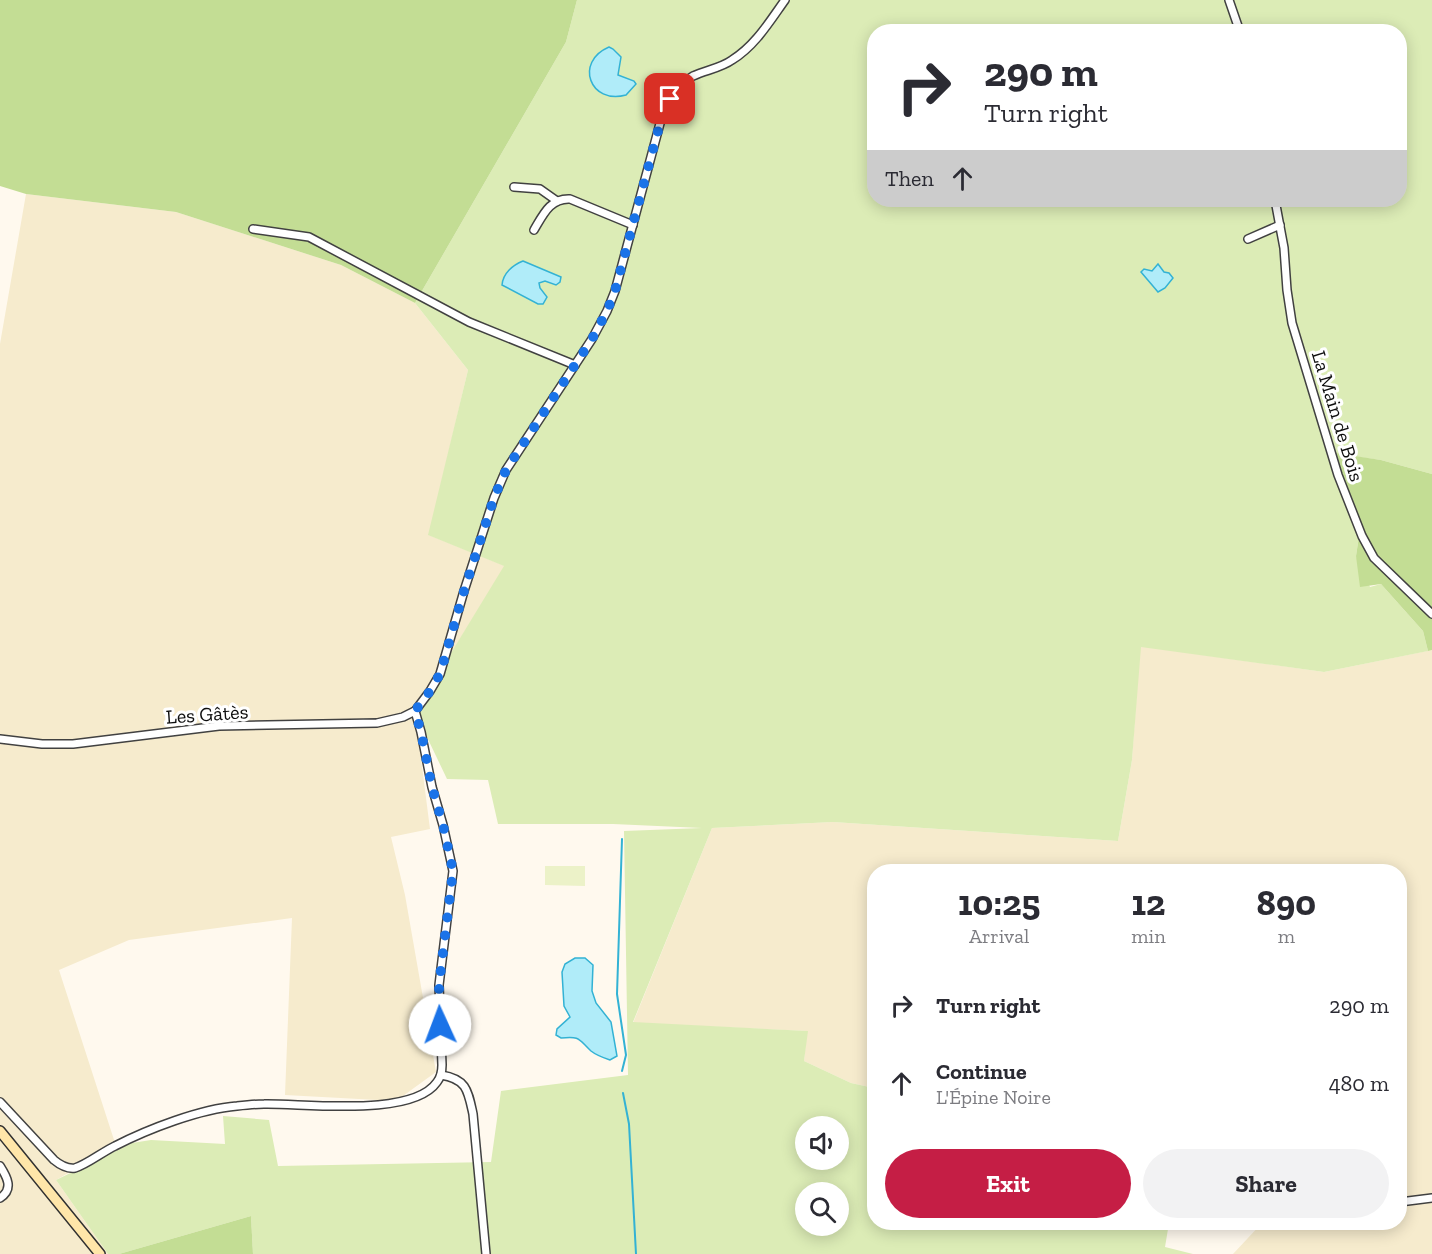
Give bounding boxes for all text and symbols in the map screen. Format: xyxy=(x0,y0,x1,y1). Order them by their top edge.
text: 290 m xyxy=(984,46,1098,97)
icon: right xyxy=(885,48,963,126)
pin xyxy=(644,73,695,124)
icon: arrive xyxy=(653,82,686,115)
text: Turn right xyxy=(984,97,1108,129)
icon: ahead xyxy=(946,162,979,195)
text: Then xyxy=(885,165,934,192)
street label: La Main de Bois xyxy=(1307,348,1369,484)
street label: Les Gâtès xyxy=(165,699,249,729)
text: 10:25 xyxy=(958,881,1040,924)
text: 12 xyxy=(1132,881,1165,924)
text: 890 xyxy=(1257,881,1316,924)
text: Arrival xyxy=(969,924,1029,948)
text: min xyxy=(1131,924,1166,948)
text: m xyxy=(1278,924,1295,948)
icon: right xyxy=(885,989,918,1022)
text: Turn right xyxy=(936,992,1040,1019)
text: 290 m xyxy=(1329,992,1389,1019)
position arrow xyxy=(408,993,472,1057)
text: Continue xyxy=(936,1058,1027,1085)
icon: ahead xyxy=(885,1067,918,1100)
text: 480 m xyxy=(1329,1070,1389,1097)
text: L'Épine Noire xyxy=(936,1085,1051,1109)
map controls xyxy=(795,1116,849,1236)
button: sound xyxy=(795,1116,849,1170)
button: Exit xyxy=(885,1149,1131,1218)
button: Share xyxy=(1143,1149,1389,1218)
button: search xyxy=(795,1182,849,1236)

